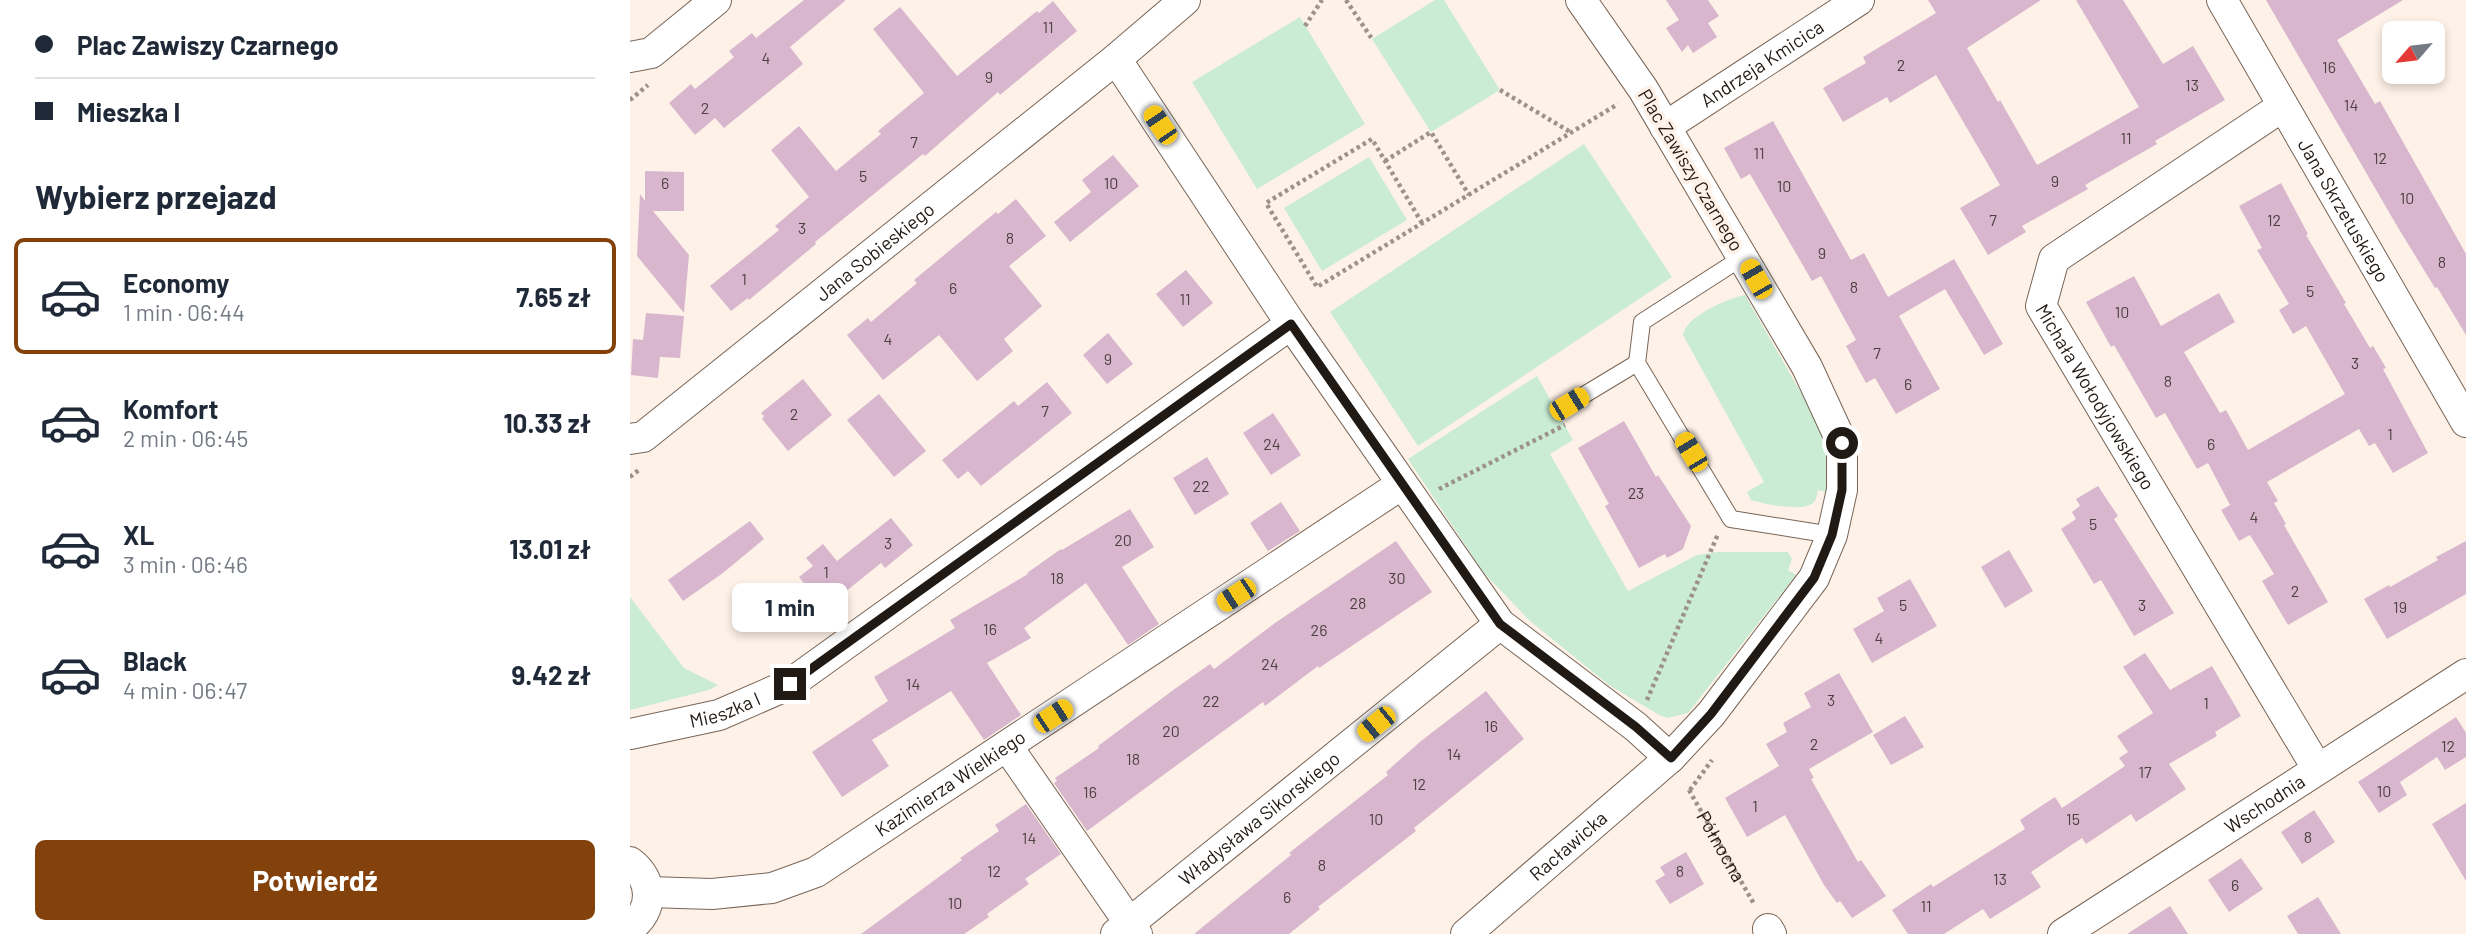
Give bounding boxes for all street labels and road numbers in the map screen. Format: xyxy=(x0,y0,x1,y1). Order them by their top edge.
street label: Andrzeja Kmicica xyxy=(1696,14,1828,112)
street label: Plac Zawiszy Czarnego xyxy=(1634,84,1749,255)
street label: Jana Skrzetuskiego xyxy=(2294,134,2395,286)
street label: Jana Sobieskiego xyxy=(811,197,939,306)
street label: Michała Wołodyjowskiego xyxy=(2031,300,2160,494)
street label: Mieszka I xyxy=(687,686,764,732)
street label: Kazimierza Wielkiego xyxy=(870,725,1029,841)
street label: Władysława Sikorskiego xyxy=(1174,746,1344,890)
street label: Wschodnia xyxy=(2220,769,2309,838)
street label: Racławicka xyxy=(1524,806,1611,885)
street label: Północna xyxy=(1692,807,1751,886)

